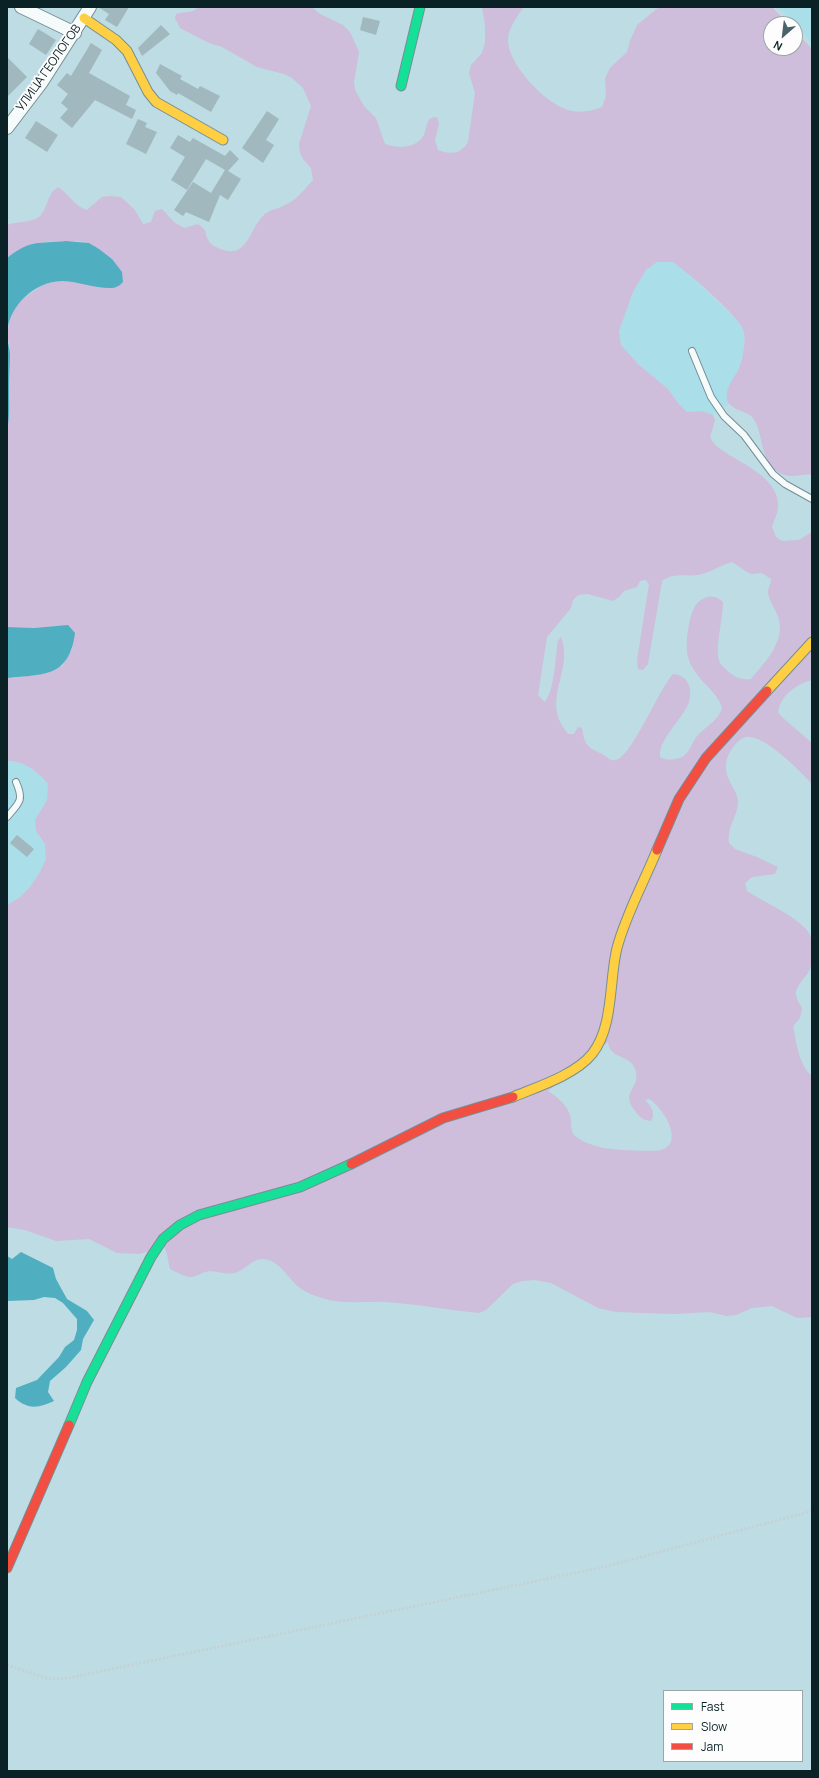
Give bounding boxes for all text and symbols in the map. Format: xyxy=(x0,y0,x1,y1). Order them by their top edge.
north arrow xyxy=(763,16,803,56)
street label: УЛИЦА ГЕОЛОГОВ xyxy=(14,22,84,114)
text: N xyxy=(771,38,785,55)
legend xyxy=(663,1690,803,1762)
text: Fast xyxy=(701,1698,725,1715)
text: Slow xyxy=(701,1718,727,1735)
text: Jam xyxy=(701,1738,723,1755)

